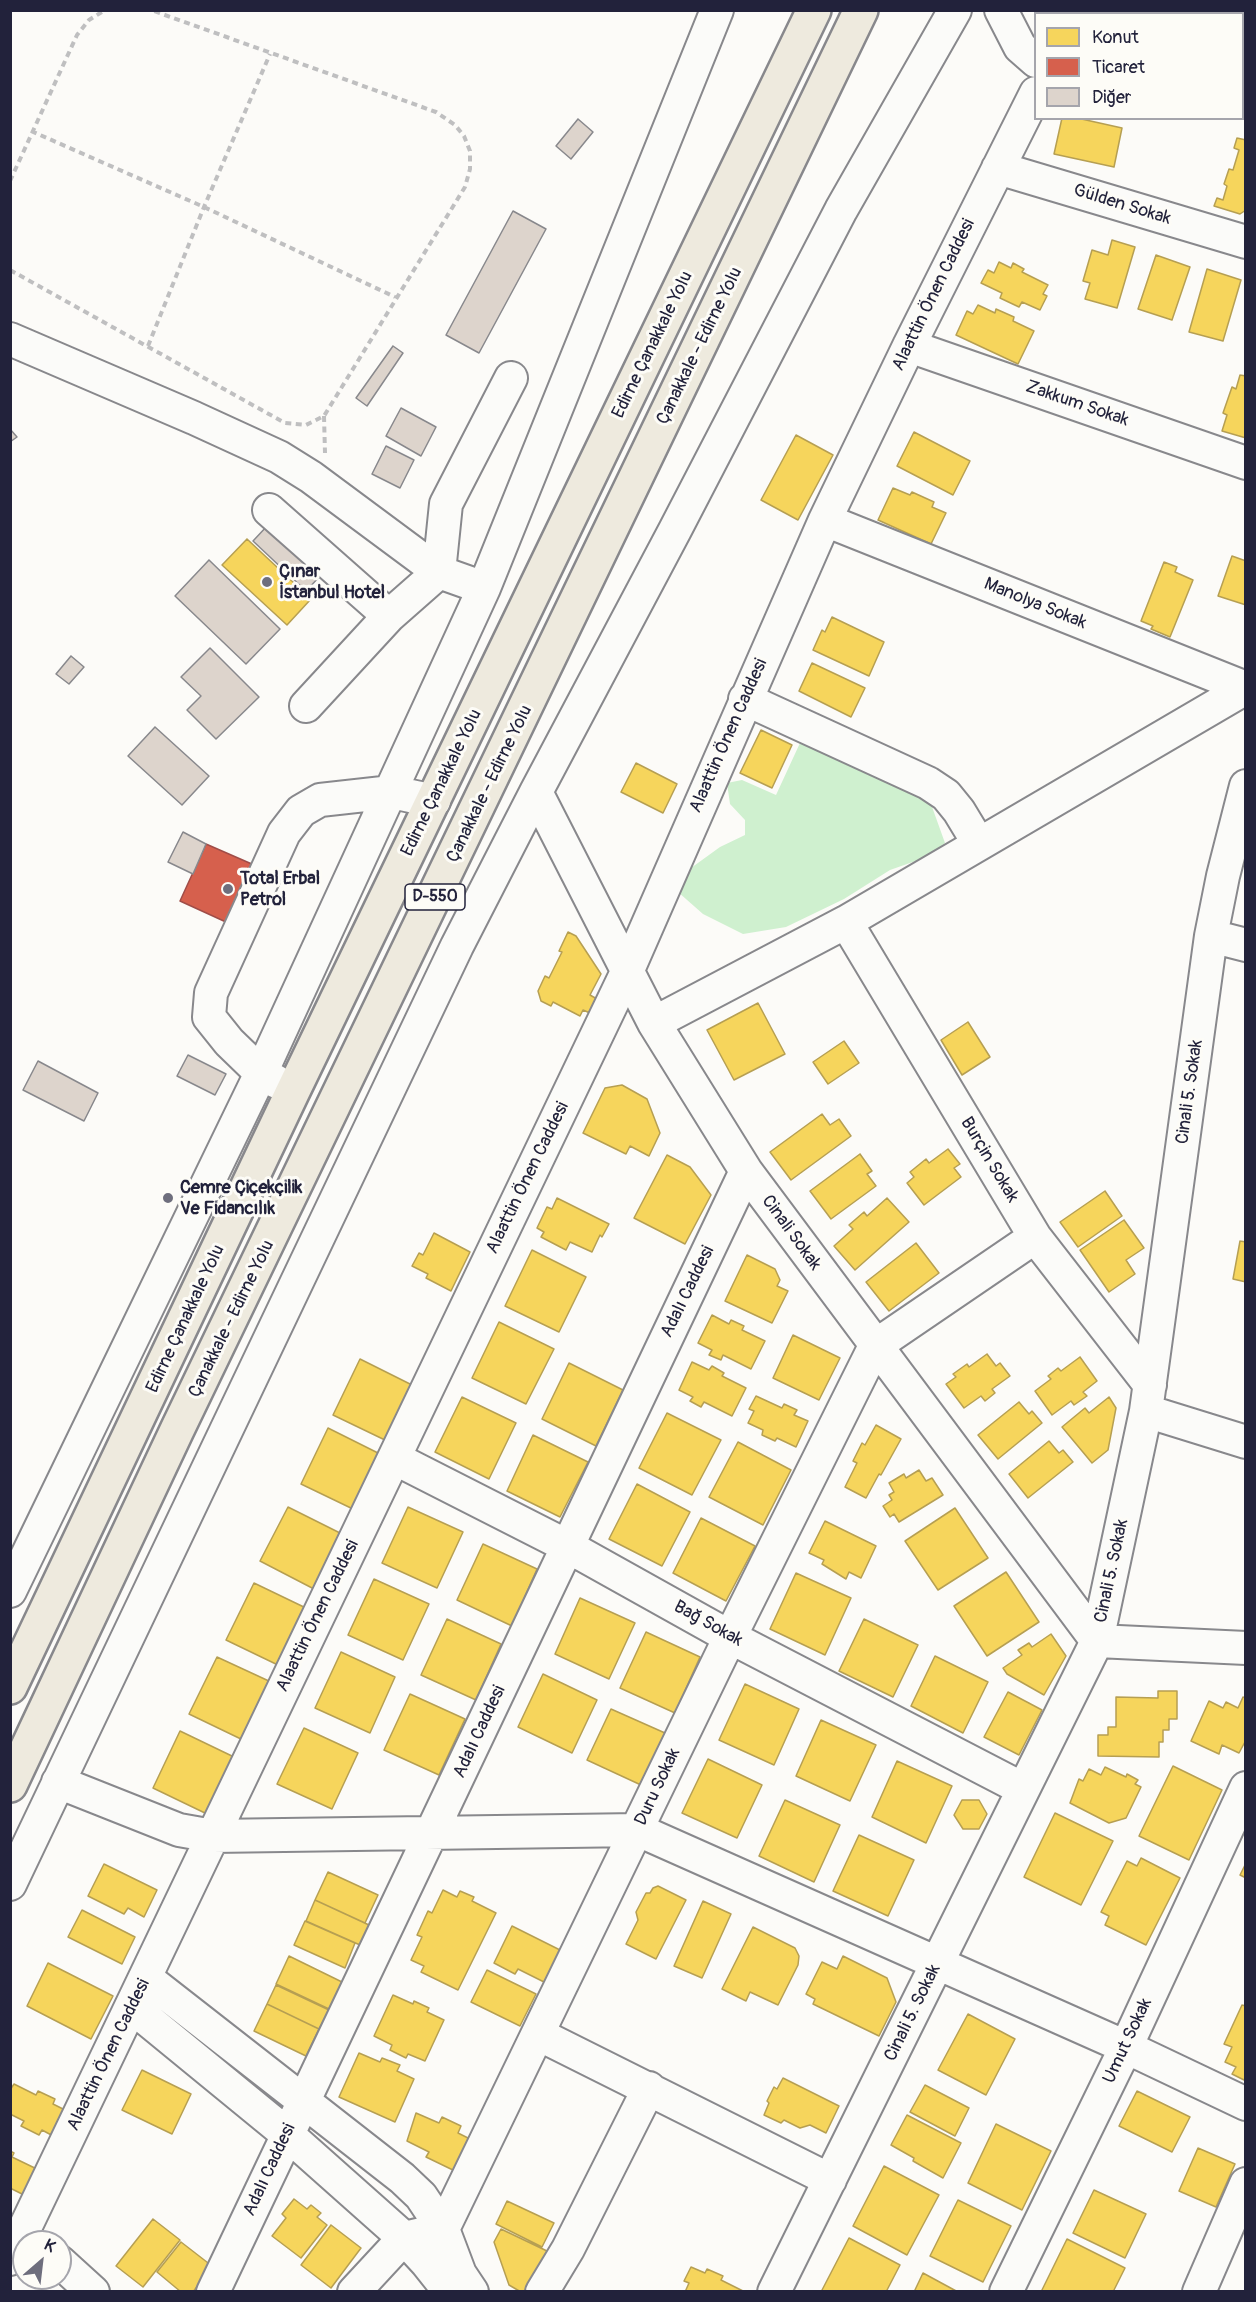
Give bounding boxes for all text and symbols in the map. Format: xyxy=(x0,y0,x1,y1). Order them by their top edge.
legend xyxy=(1034,12,1244,120)
text: Konut xyxy=(1092,26,1139,49)
text: Ticaret xyxy=(1092,56,1145,79)
text: Diğer xyxy=(1092,86,1131,109)
street label: Gülden Sokak xyxy=(1071,180,1173,230)
street label: Alaattin Önen Caddesi xyxy=(888,216,980,374)
street label: Çanakkale - Edirne Yolu xyxy=(653,264,747,428)
street label: Edirne Çanakkale Yolu xyxy=(608,268,698,422)
street label: Zakkum Sokak xyxy=(1023,376,1131,432)
place label: Çınar İstanbul Hotel xyxy=(279,561,385,604)
street label: Manolya Sokak xyxy=(981,574,1089,634)
marker: Çınar İstanbul Hotel xyxy=(260,575,274,589)
street label: Alaattin Önen Caddesi xyxy=(685,656,773,816)
street label: Çanakkale - Edirne Yolu xyxy=(443,702,537,866)
street label: Edirne Çanakkale Yolu xyxy=(397,706,487,860)
place label: Total Erbal Petrol xyxy=(240,868,320,910)
marker: Total Erbal Petrol xyxy=(221,882,235,896)
road number: D-550 xyxy=(405,884,465,910)
street label: Cinali 5. Sokak xyxy=(1172,1038,1208,1146)
street label: Alaattin Önen Caddesi xyxy=(482,1099,574,1257)
street label: Burçin Sokak xyxy=(955,1113,1023,1207)
place label: Cemre Çiçekçilik Ve Fidancılık xyxy=(180,1177,302,1220)
marker: Cemre Çiçekçilik Ve Fidancılık xyxy=(161,1191,175,1205)
street label: Cinali Sokak xyxy=(757,1191,825,1275)
street label: Çanakkale - Edirne Yolu xyxy=(185,1237,279,1401)
street label: Edirne Çanakkale Yolu xyxy=(142,1242,230,1396)
street label: Adalı Caddesi xyxy=(657,1243,719,1341)
street label: Cinali 5. Sokak xyxy=(1090,1517,1134,1625)
street label: Alaattin Önen Caddesi xyxy=(272,1537,364,1695)
street label: Bağ Sokak xyxy=(670,1596,746,1652)
street label: Adalı Caddesi xyxy=(449,1682,511,1782)
street label: Duru Sokak xyxy=(631,1745,685,1829)
street label: Cinali 5. Sokak xyxy=(880,1961,946,2065)
street label: Alaattin Önen Caddesi xyxy=(63,1976,155,2134)
street label: Umut Sokak xyxy=(1099,1995,1157,2087)
street label: Adalı Caddesi xyxy=(239,2120,301,2220)
north arrow xyxy=(12,2230,72,2290)
text: K xyxy=(41,2235,58,2257)

